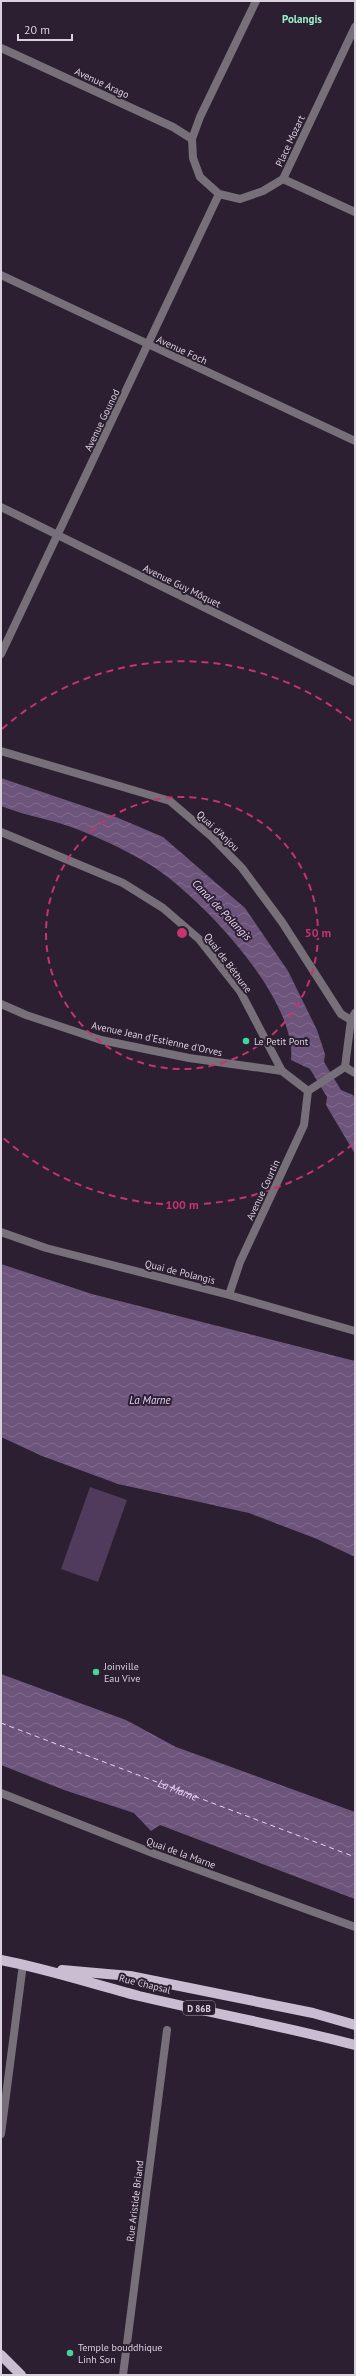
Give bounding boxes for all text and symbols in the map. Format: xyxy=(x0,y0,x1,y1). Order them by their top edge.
district label: Polangis xyxy=(282,12,322,26)
scale bar xyxy=(18,16,72,42)
text: 20 m xyxy=(24,22,50,37)
street label: Avenue Arago xyxy=(73,65,131,101)
street label: Place Mozart xyxy=(272,113,308,169)
street label: Avenue Foch xyxy=(155,333,209,367)
street label: Avenue Gounod xyxy=(81,387,123,453)
street label: Avenue Guy Môquet xyxy=(141,562,224,611)
street label: Quai d'Anjou xyxy=(194,808,242,854)
water label: Canal de Polangis xyxy=(189,876,255,944)
text: 50 m xyxy=(305,925,331,940)
centre of rings xyxy=(175,926,189,940)
street label: Quai de Béthune xyxy=(201,931,255,995)
street label: Avenue Jean d'Estienne d'Orves xyxy=(90,1019,224,1059)
place label: Le Petit Pont xyxy=(254,1035,309,1048)
marker: Le Petit Pont xyxy=(241,1036,251,1046)
street label: Avenue Courtin xyxy=(243,1158,283,1222)
text: 100 m xyxy=(165,1197,199,1212)
street label: Quai de Polangis xyxy=(144,1257,216,1287)
water label: La Marne xyxy=(129,1393,171,1407)
place label: Joinville Eau Vive xyxy=(103,1660,140,1685)
marker: Joinville Eau Vive xyxy=(91,1667,101,1677)
water label: La Marne xyxy=(156,1776,200,1804)
street label: Quai de la Marne xyxy=(144,1834,218,1872)
street label: Rue Chapsal xyxy=(118,1971,172,1997)
road number: D 86B xyxy=(183,2001,215,2015)
street label: Rue Aristide Briand xyxy=(124,2160,146,2242)
place label: Temple bouddhique Linh Son xyxy=(78,2341,162,2366)
marker: Temple bouddhique Linh Son xyxy=(65,2348,75,2358)

